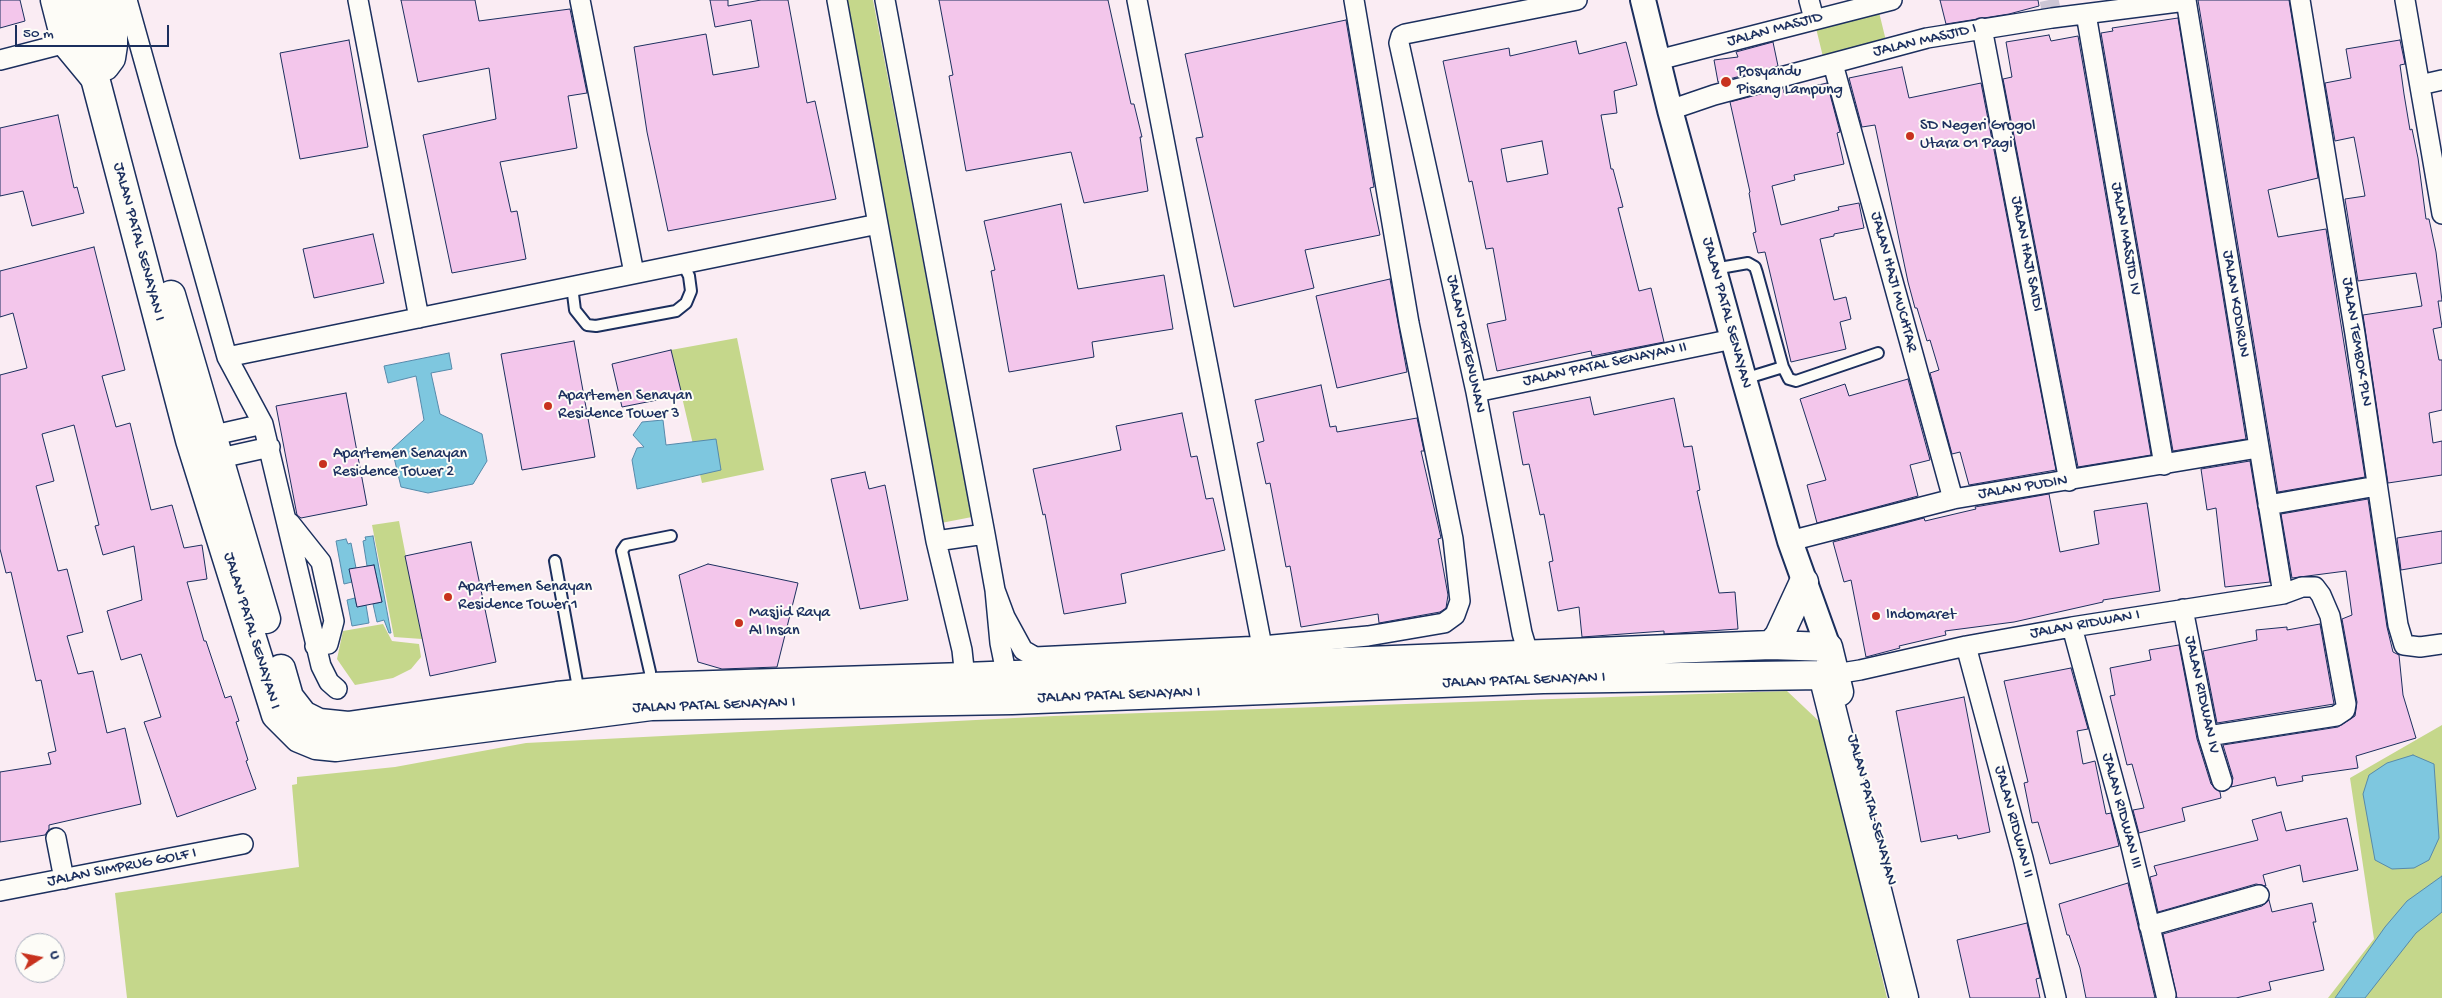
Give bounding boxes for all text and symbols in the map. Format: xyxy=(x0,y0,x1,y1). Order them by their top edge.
street label: JALAN MASJID xyxy=(1725,8,1825,52)
scale bar xyxy=(18,15,171,47)
street label: JALAN MASJID I xyxy=(1871,20,1979,62)
text: 50 m xyxy=(23,25,54,43)
place label: Posyandu Pisang Lampung xyxy=(1737,63,1843,101)
marker: Posyandu Pisang Lampung xyxy=(1719,75,1733,89)
place label: SD Negeri Grogol Utara 01 Pagi xyxy=(1920,117,2036,155)
marker: SD Negeri Grogol Utara 01 Pagi xyxy=(1904,130,1916,142)
street label: JALAN PATAL SENAYAN I xyxy=(108,161,168,323)
street label: JALAN MASJID IV xyxy=(2106,181,2144,297)
street label: JALAN HAJI SAIDI xyxy=(2005,195,2047,313)
street label: JALAN HAJI MUCHTAR xyxy=(1865,210,1921,354)
street label: JALAN PATAL SENAYAN xyxy=(1697,235,1755,391)
street label: JALAN KODIRUN xyxy=(2217,249,2253,359)
street label: JALAN PERTENUNAN xyxy=(1441,273,1489,415)
street label: JALAN TEMBOK PLN xyxy=(2336,276,2376,408)
street label: JALAN PATAL SENAYAN II xyxy=(1521,338,1689,392)
place label: Apartemen Senayan Residence Tower 3 xyxy=(558,387,692,425)
marker: Apartemen Senayan Residence Tower 3 xyxy=(542,400,554,412)
place label: Apartemen Senayan Residence Tower 2 xyxy=(333,445,467,483)
marker: Apartemen Senayan Residence Tower 2 xyxy=(317,458,329,470)
street label: JALAN PUDIN xyxy=(1977,471,2069,505)
street label: JALAN PATAL SENAYAN I xyxy=(218,550,284,712)
place label: Apartemen Senayan Residence Tower 1 xyxy=(458,578,592,616)
marker: Apartemen Senayan Residence Tower 1 xyxy=(442,591,454,603)
place label: Masjid Raya Al Insan xyxy=(749,604,830,642)
place label: Indomaret xyxy=(1886,606,1956,626)
street label: JALAN RIDWAN I xyxy=(2029,606,2141,644)
marker: Indomaret xyxy=(1870,610,1882,622)
marker: Masjid Raya Al Insan xyxy=(733,617,745,629)
street label: JALAN RIDWAN IV xyxy=(2179,634,2223,756)
street label: JALAN PATAL SENAYAN I xyxy=(1442,669,1606,693)
street label: JALAN PATAL SENAYAN I xyxy=(1037,684,1201,708)
street label: JALAN PATAL SENAYAN I xyxy=(632,694,796,718)
street label: JALAN PATAL SENAYAN xyxy=(1842,732,1900,888)
street label: JALAN RIDWAN III xyxy=(2096,751,2146,871)
street label: JALAN RIDWAN II xyxy=(1989,764,2037,880)
street label: JALAN SIMPRUG GOLF I xyxy=(46,844,198,892)
north arrow xyxy=(15,933,65,983)
text: U xyxy=(45,950,63,961)

